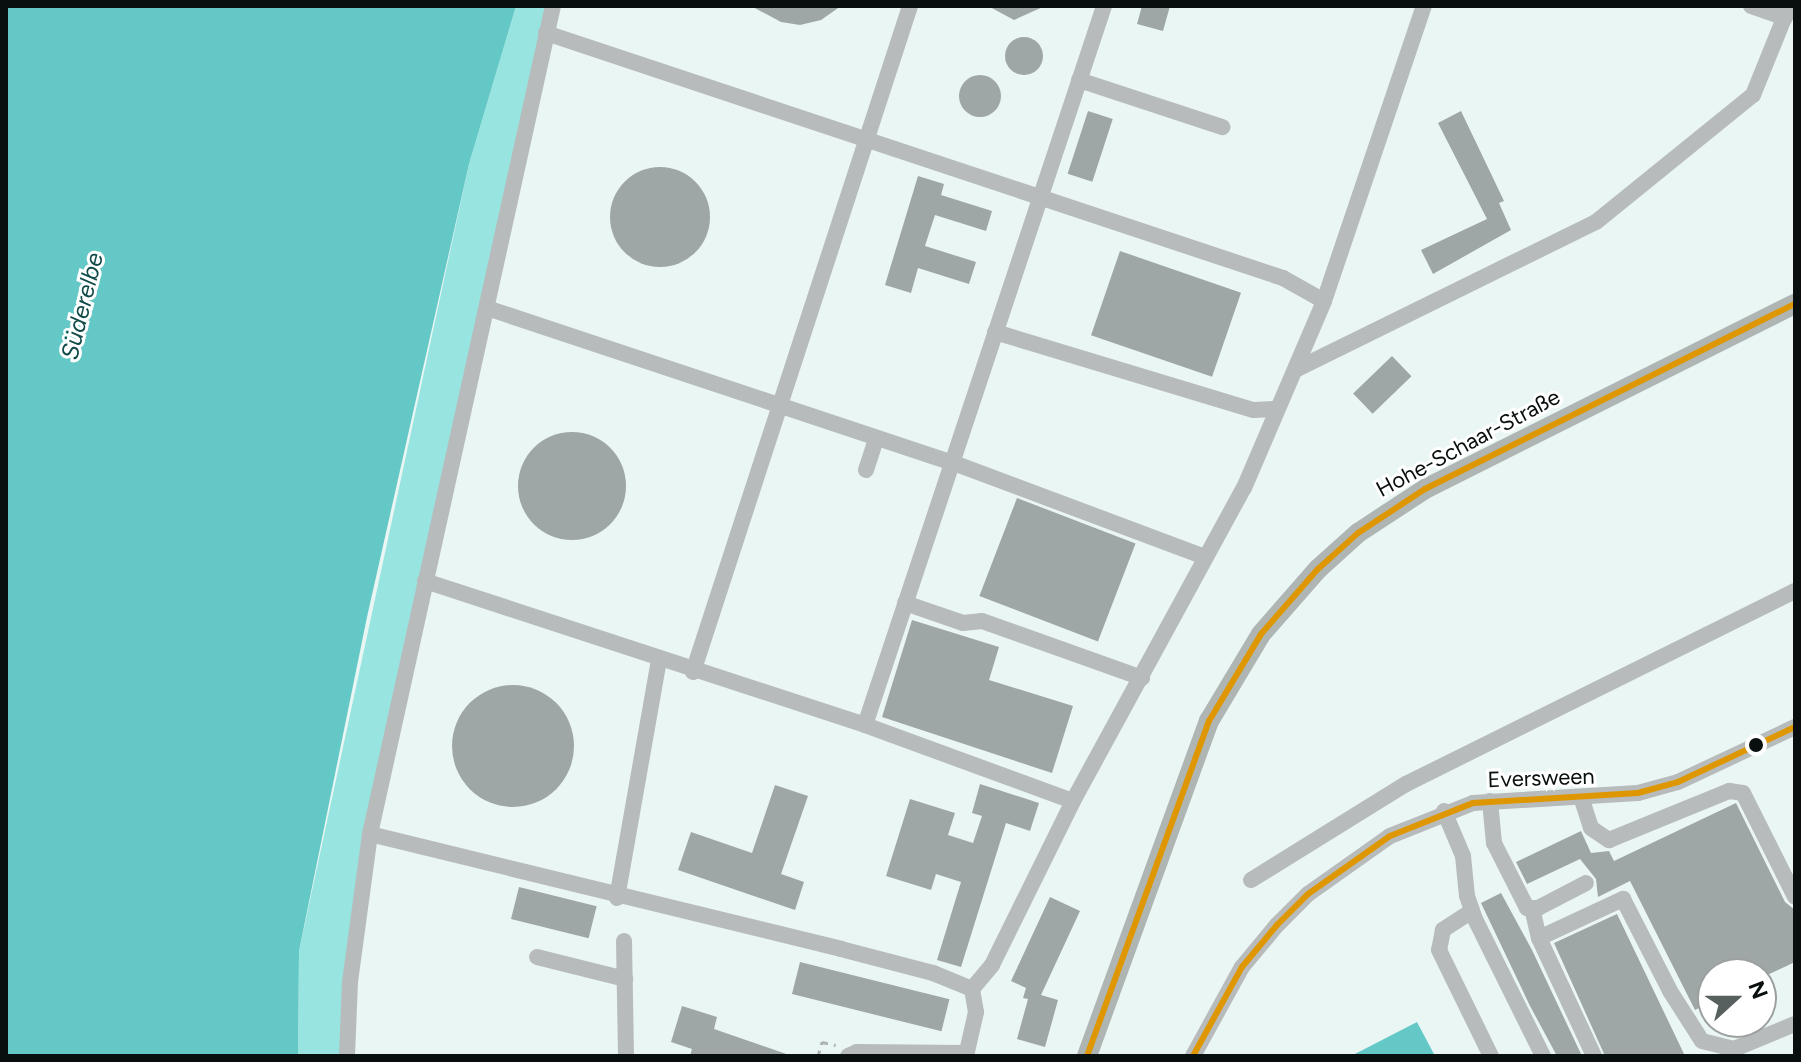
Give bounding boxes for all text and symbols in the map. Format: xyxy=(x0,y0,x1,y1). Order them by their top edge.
water label: Süderelbe xyxy=(55,250,109,362)
street label: Hohe-Schaar-Straße xyxy=(1372,383,1564,503)
unlabelled marker xyxy=(1748,737,1764,753)
street label: Eversween xyxy=(1487,763,1595,793)
north arrow xyxy=(1697,958,1777,1038)
text: N xyxy=(1742,977,1774,1003)

